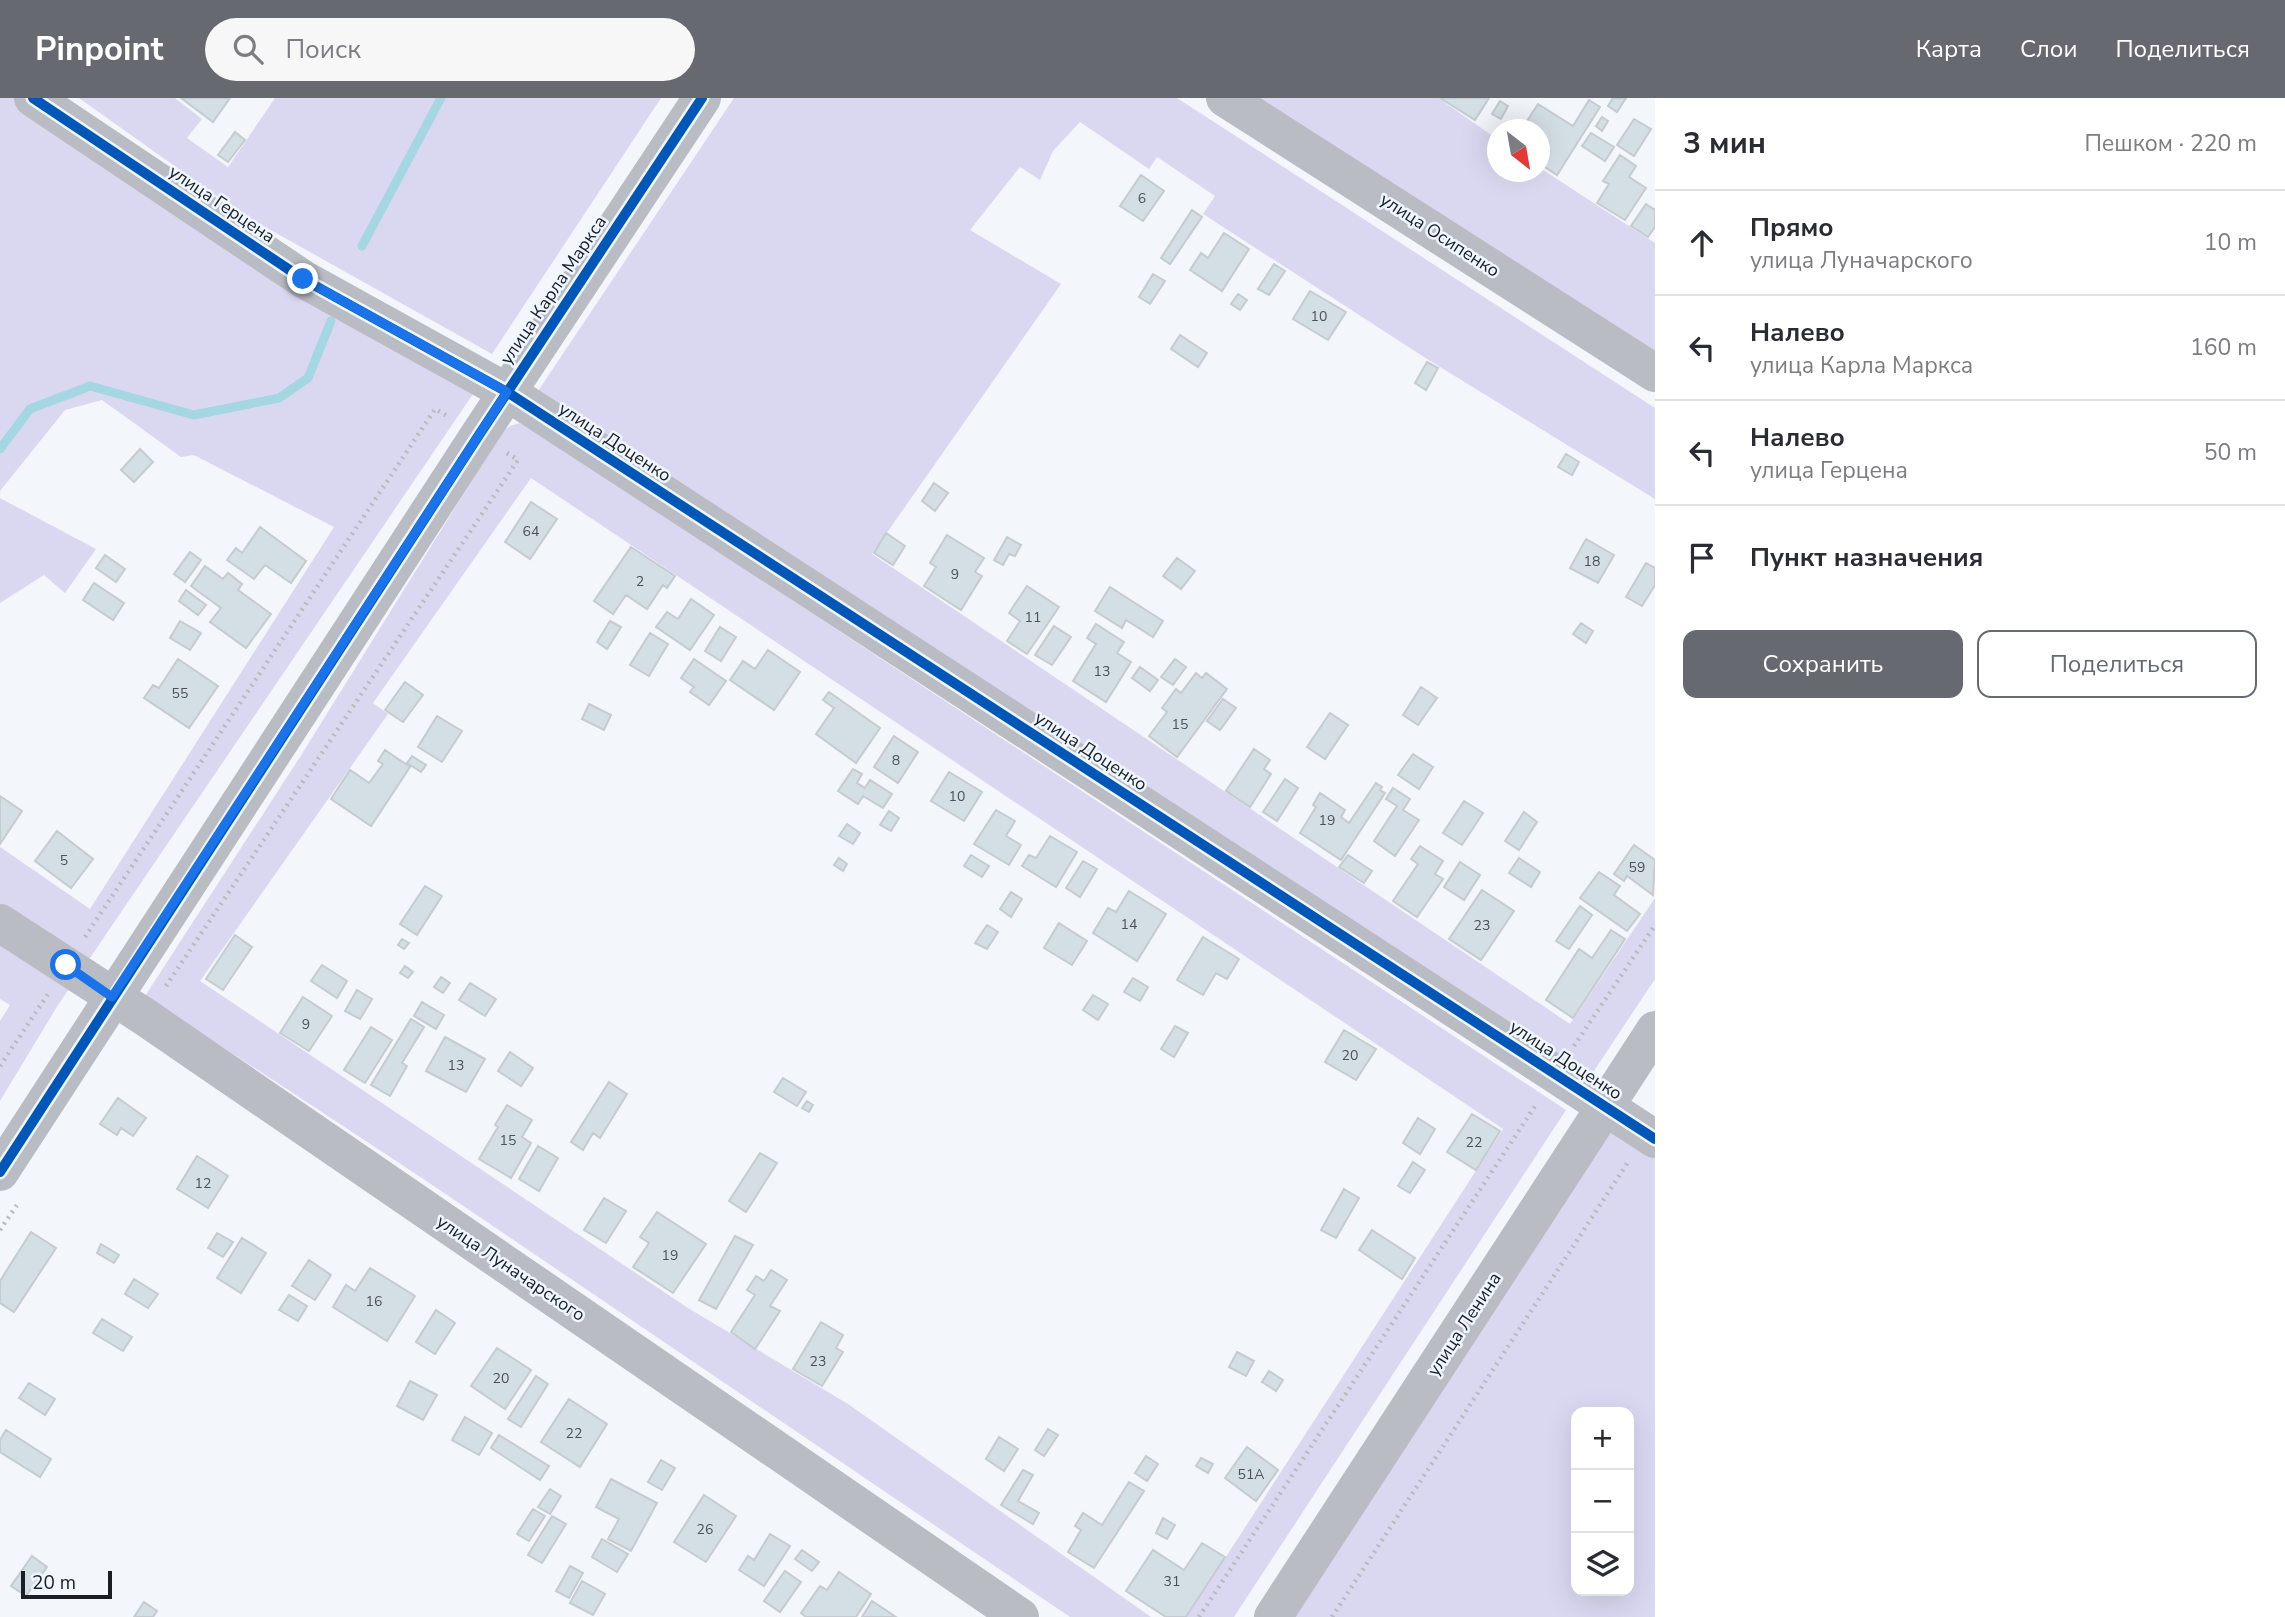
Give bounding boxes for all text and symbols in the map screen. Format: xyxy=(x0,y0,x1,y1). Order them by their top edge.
search box xyxy=(205,18,695,81)
text: Pinpoint xyxy=(35,27,163,72)
icon: search xyxy=(229,30,267,68)
text: Поиск xyxy=(285,32,361,67)
text: Карта xyxy=(1916,33,1982,65)
text: Слои xyxy=(2020,33,2077,65)
text: Поделиться xyxy=(2115,33,2250,65)
north arrow xyxy=(1487,119,1550,182)
text: 3 мин xyxy=(1683,123,1766,164)
text: Пешком · 220 m xyxy=(2084,128,2257,159)
street label: улица Герцена xyxy=(164,159,280,249)
street label: улица Осипенко xyxy=(1376,187,1504,283)
house number: 6 xyxy=(1138,189,1146,208)
text: Прямо xyxy=(1750,210,1834,245)
street label: улица Карла Маркса xyxy=(494,211,612,369)
icon: ahead xyxy=(1683,224,1721,262)
text: 10 m xyxy=(2204,227,2257,258)
text: улица Луначарского xyxy=(1750,245,1973,276)
route end xyxy=(287,263,318,294)
house number: 10 xyxy=(1311,307,1327,326)
text: Налево xyxy=(1750,315,1845,350)
icon: left xyxy=(1683,329,1721,367)
text: 160 m xyxy=(2190,332,2257,363)
text: улица Карла Маркса xyxy=(1750,350,1973,381)
street label: улица Доценко xyxy=(554,397,676,487)
text: Налево xyxy=(1750,420,1845,455)
icon: left xyxy=(1683,434,1721,472)
text: 50 m xyxy=(2204,437,2257,468)
text: улица Герцена xyxy=(1750,455,1908,486)
house number: 64 xyxy=(523,522,539,541)
icon: arrive xyxy=(1683,539,1721,577)
text: Пункт назначения xyxy=(1750,540,1983,575)
house number: 18 xyxy=(1584,552,1600,571)
house number: 9 xyxy=(951,565,959,584)
house number: 2 xyxy=(636,572,644,591)
house number: 11 xyxy=(1025,608,1041,627)
button: Сохранить xyxy=(1683,630,1963,698)
button: Поделиться xyxy=(1977,630,2257,698)
house number: 13 xyxy=(1094,662,1110,681)
house number: 55 xyxy=(172,684,188,703)
street label: улица Доценко xyxy=(1030,706,1152,796)
house number: 15 xyxy=(1172,715,1188,734)
house number: 8 xyxy=(892,751,900,770)
house number: 10 xyxy=(949,787,965,806)
house number: 19 xyxy=(1319,811,1335,830)
house number: 5 xyxy=(60,851,68,870)
house number: 59 xyxy=(1629,858,1645,877)
house number: 14 xyxy=(1121,915,1137,934)
house number: 23 xyxy=(1474,916,1490,935)
route start xyxy=(50,949,81,980)
house number: 9 xyxy=(302,1015,310,1034)
street label: улица Доценко xyxy=(1505,1015,1627,1105)
house number: 20 xyxy=(1342,1046,1358,1065)
house number: 13 xyxy=(448,1056,464,1075)
house number: 15 xyxy=(500,1131,516,1150)
house number: 22 xyxy=(1466,1133,1482,1152)
house number: 12 xyxy=(195,1174,211,1193)
street label: улица Луначарского xyxy=(432,1209,590,1327)
house number: 19 xyxy=(662,1246,678,1265)
street label: улица Ленина xyxy=(1421,1267,1507,1381)
house number: 16 xyxy=(366,1292,382,1311)
house number: 23 xyxy=(810,1352,826,1371)
house number: 20 xyxy=(493,1369,509,1388)
map controls xyxy=(1571,1407,1634,1596)
button: + xyxy=(1571,1407,1634,1470)
house number: 22 xyxy=(566,1424,582,1443)
house number: 51А xyxy=(1237,1465,1265,1484)
button: − xyxy=(1571,1470,1634,1533)
house number: 26 xyxy=(697,1520,713,1539)
button: layers xyxy=(1571,1533,1634,1596)
scale bar xyxy=(21,1568,112,1600)
text: 20 m xyxy=(32,1570,76,1596)
house number: 31 xyxy=(1164,1572,1180,1591)

